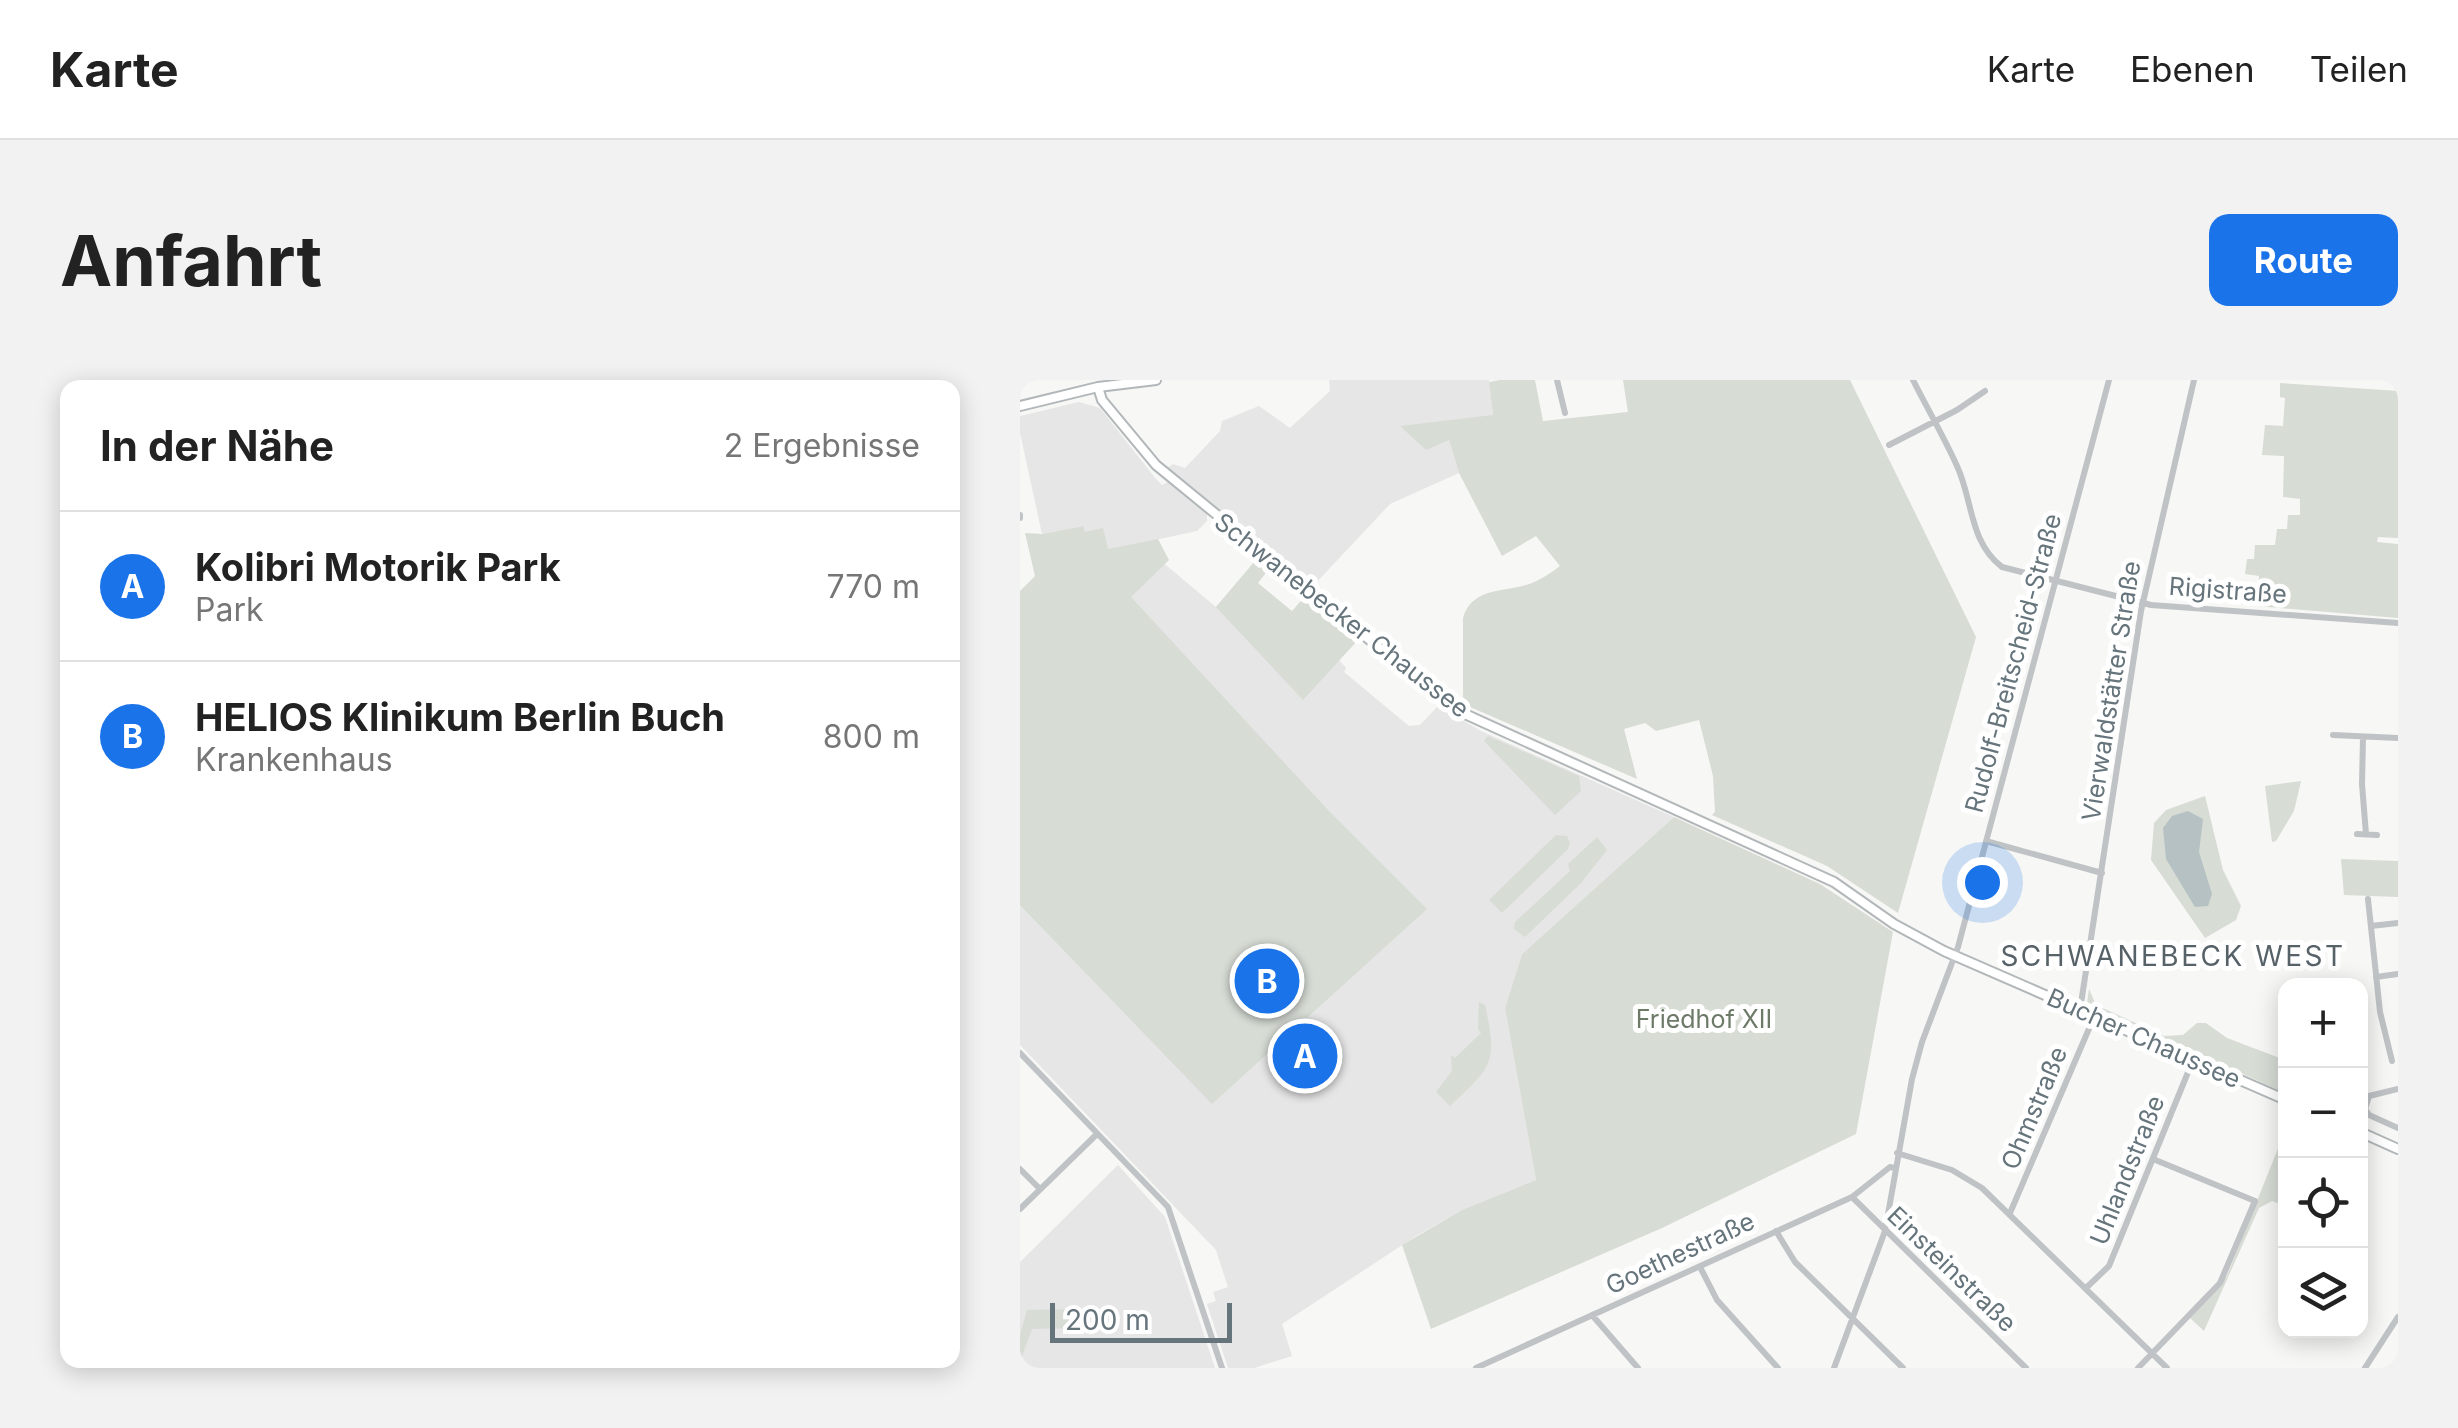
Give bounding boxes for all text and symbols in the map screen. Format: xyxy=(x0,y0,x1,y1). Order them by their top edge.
text: Karte xyxy=(50,40,179,99)
text: Karte xyxy=(1987,48,2075,90)
text: Ebenen xyxy=(2130,48,2255,90)
text: Teilen xyxy=(2310,48,2408,90)
button: Route xyxy=(2209,214,2398,306)
text: Anfahrt xyxy=(60,218,322,303)
text: In der Nähe xyxy=(100,420,334,471)
text: 2 Ergebnisse xyxy=(724,426,920,465)
street label: Schwanebecker Chaussee xyxy=(1209,506,1475,724)
street label: Rudolf-Breitscheid-Straße xyxy=(1959,510,2067,816)
text: Kolibri Motorik Park xyxy=(195,544,561,590)
street label: Vierwaldstätter Straße xyxy=(2076,559,2146,823)
text: A xyxy=(121,567,144,606)
text: 770 m xyxy=(826,567,920,606)
street label: Rigistraße xyxy=(2168,571,2288,609)
text: Park xyxy=(195,590,264,629)
text: HELIOS Klinikum Berlin Buch xyxy=(195,694,725,740)
text: B xyxy=(122,717,143,756)
text: 800 m xyxy=(823,717,920,756)
text: Krankenhaus xyxy=(195,740,393,779)
your location xyxy=(1957,857,2008,908)
district label: SCHWANEBECK WEST xyxy=(2000,939,2346,973)
pin: B xyxy=(1234,944,1300,1018)
map controls xyxy=(2278,978,2368,1338)
button: + xyxy=(2278,978,2368,1068)
street label: Bucher Chaussee xyxy=(2043,982,2245,1094)
park label: Friedhof XII xyxy=(1636,1004,1772,1034)
pin: A xyxy=(1272,1018,1338,1094)
street label: Ohmstraße xyxy=(1995,1042,2073,1174)
button: − xyxy=(2278,1068,2368,1158)
street label: Uhlandstraße xyxy=(2083,1091,2171,1249)
button: locate xyxy=(2278,1158,2368,1248)
street label: Einsteinstraße xyxy=(1881,1200,2023,1338)
street label: Goethestraße xyxy=(1601,1205,1759,1301)
button: layers xyxy=(2278,1248,2368,1338)
scale bar xyxy=(1050,1298,1232,1343)
text: 200 m xyxy=(1065,1303,1150,1337)

